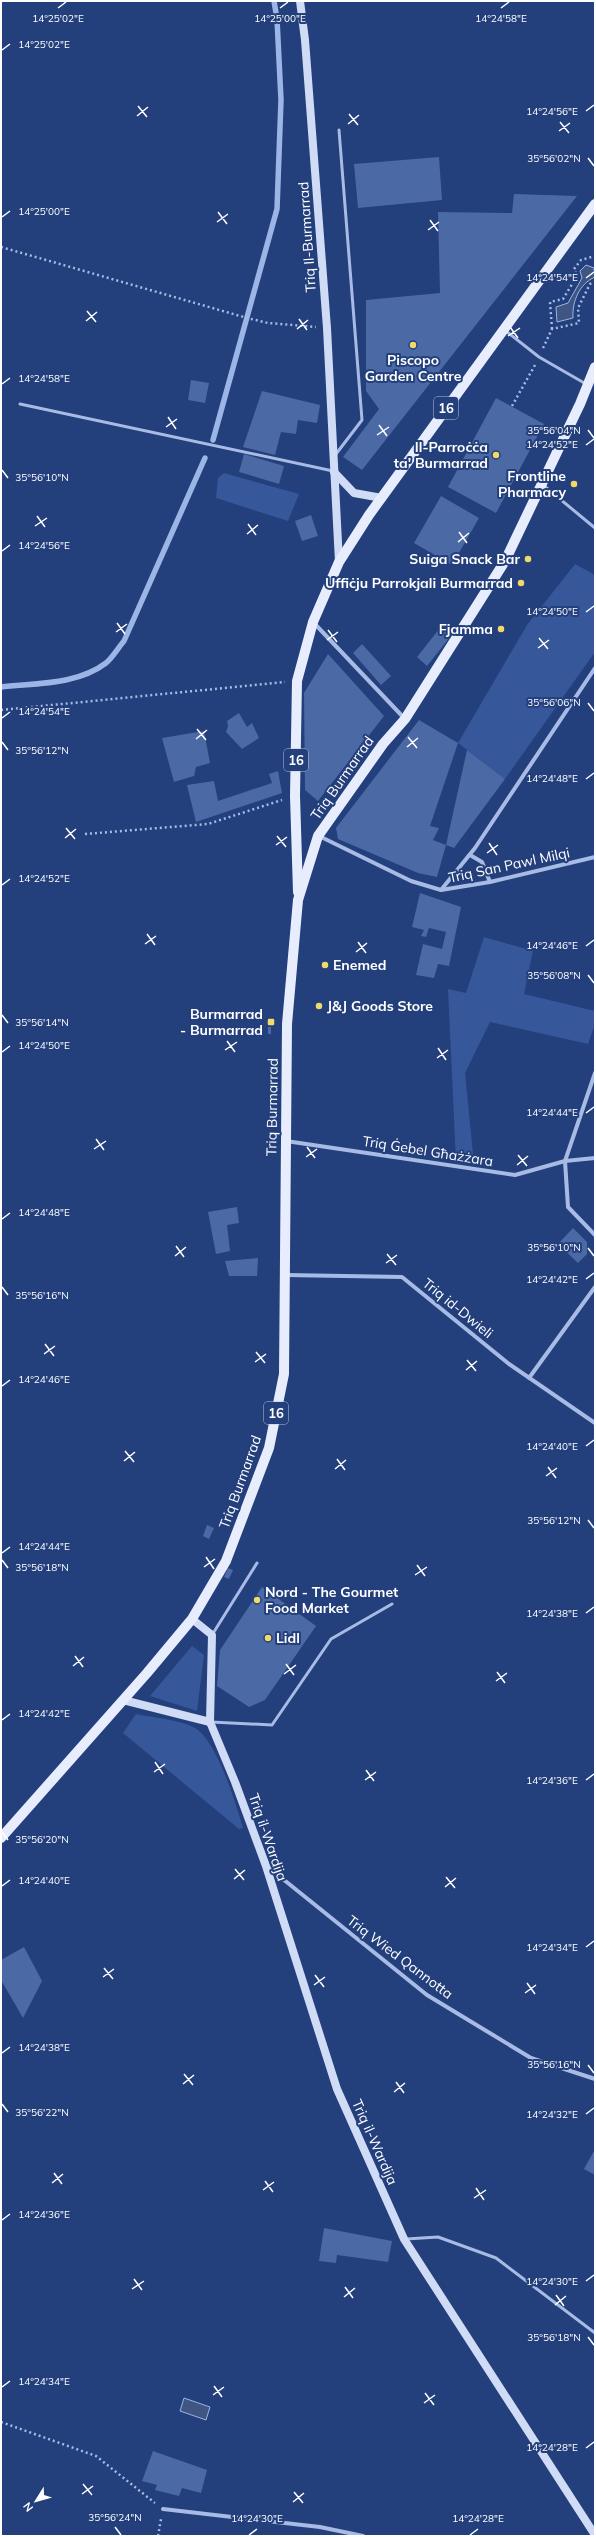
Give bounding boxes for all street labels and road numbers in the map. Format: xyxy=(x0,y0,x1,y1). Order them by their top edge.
street label: Triq Il-Burmarrad xyxy=(294,181,320,293)
road number: 16 xyxy=(434,397,458,419)
street label: Triq Burmarrad xyxy=(306,733,378,823)
road number: 16 xyxy=(284,749,308,771)
street label: Triq San Pawl Milqi xyxy=(447,843,571,887)
street label: Triq Burmarrad xyxy=(262,1058,282,1156)
street label: Triq Ġebel Għażżara xyxy=(361,1132,495,1170)
street label: Triq id-Dwieli xyxy=(419,1274,497,1342)
road number: 16 xyxy=(264,1402,288,1424)
street label: Triq Burmarrad xyxy=(215,1433,265,1531)
street label: Triq il-Wardija xyxy=(245,1791,291,1883)
street label: Triq Wied Qannotta xyxy=(343,1911,457,2003)
street label: Triq il-Wardija xyxy=(348,2097,402,2187)

